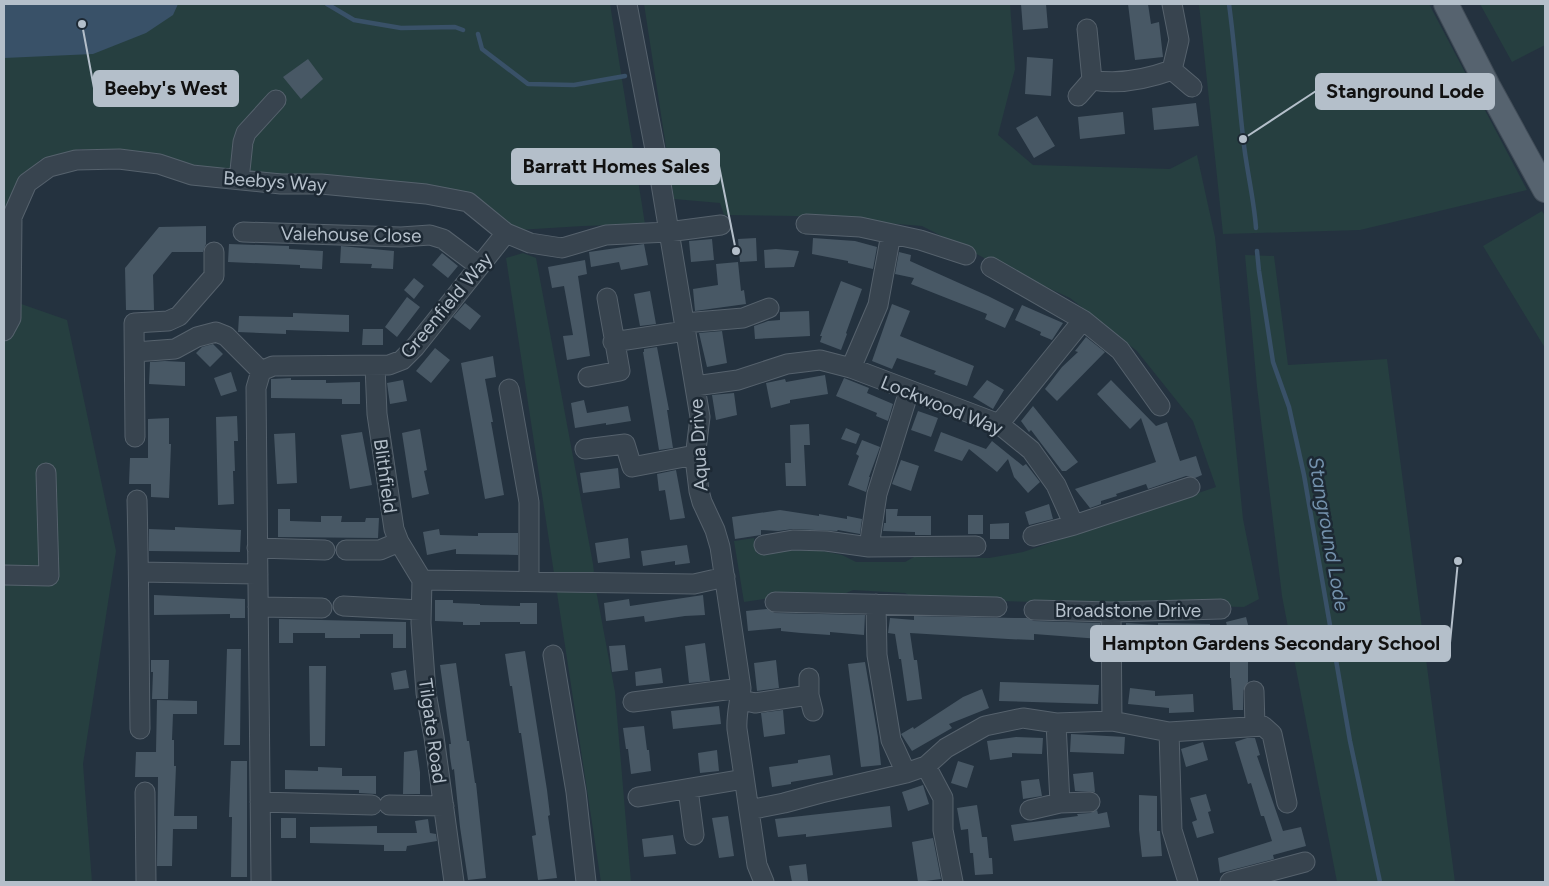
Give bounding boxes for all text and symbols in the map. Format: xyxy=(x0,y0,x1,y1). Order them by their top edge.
callout: Beeby's West xyxy=(94,71,238,106)
callout: Stanground Lode xyxy=(1316,74,1494,109)
text: Beeby's West xyxy=(104,76,228,100)
text: Stanground Lode xyxy=(1326,79,1484,103)
callout: Barratt Homes Sales xyxy=(512,149,719,184)
text: Barratt Homes Sales xyxy=(523,154,709,178)
street label: Beebys Way xyxy=(222,166,328,197)
street label: Valehouse Close xyxy=(280,222,422,247)
street label: Greenfield Way xyxy=(395,248,497,363)
street label: Lockwood Way xyxy=(877,370,1006,440)
street label: Aqua Drive xyxy=(685,398,712,492)
street label: Blithfield xyxy=(369,437,402,515)
water label: Stanground Lode xyxy=(1304,455,1354,613)
street label: Broadstone Drive xyxy=(1055,599,1201,622)
callout: Hampton Gardens Secondary School xyxy=(1091,626,1450,661)
text: Hampton Gardens Secondary School xyxy=(1102,631,1440,655)
street label: Tilgate Road xyxy=(414,677,451,785)

